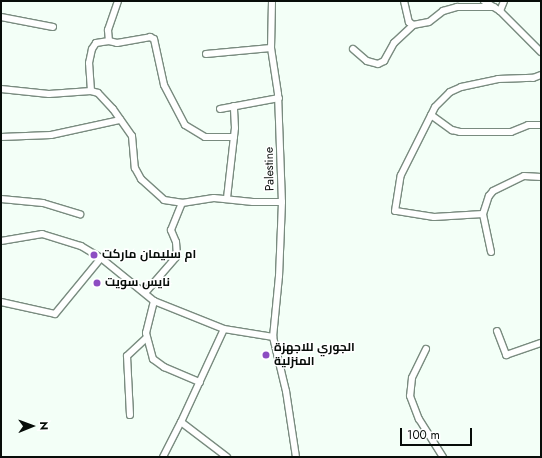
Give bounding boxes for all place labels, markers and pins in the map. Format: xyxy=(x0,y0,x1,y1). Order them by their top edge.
place label: ام سليمان ماركت xyxy=(102,248,196,262)
marker: ام سليمان ماركت xyxy=(89,250,99,260)
place label: نايس سويت xyxy=(105,276,170,290)
marker: نايس سويت xyxy=(92,278,102,288)
place label: الجوري للاجهزة المنزلية xyxy=(274,341,355,369)
marker: الجوري للاجهزة المنزلية xyxy=(261,350,271,360)

